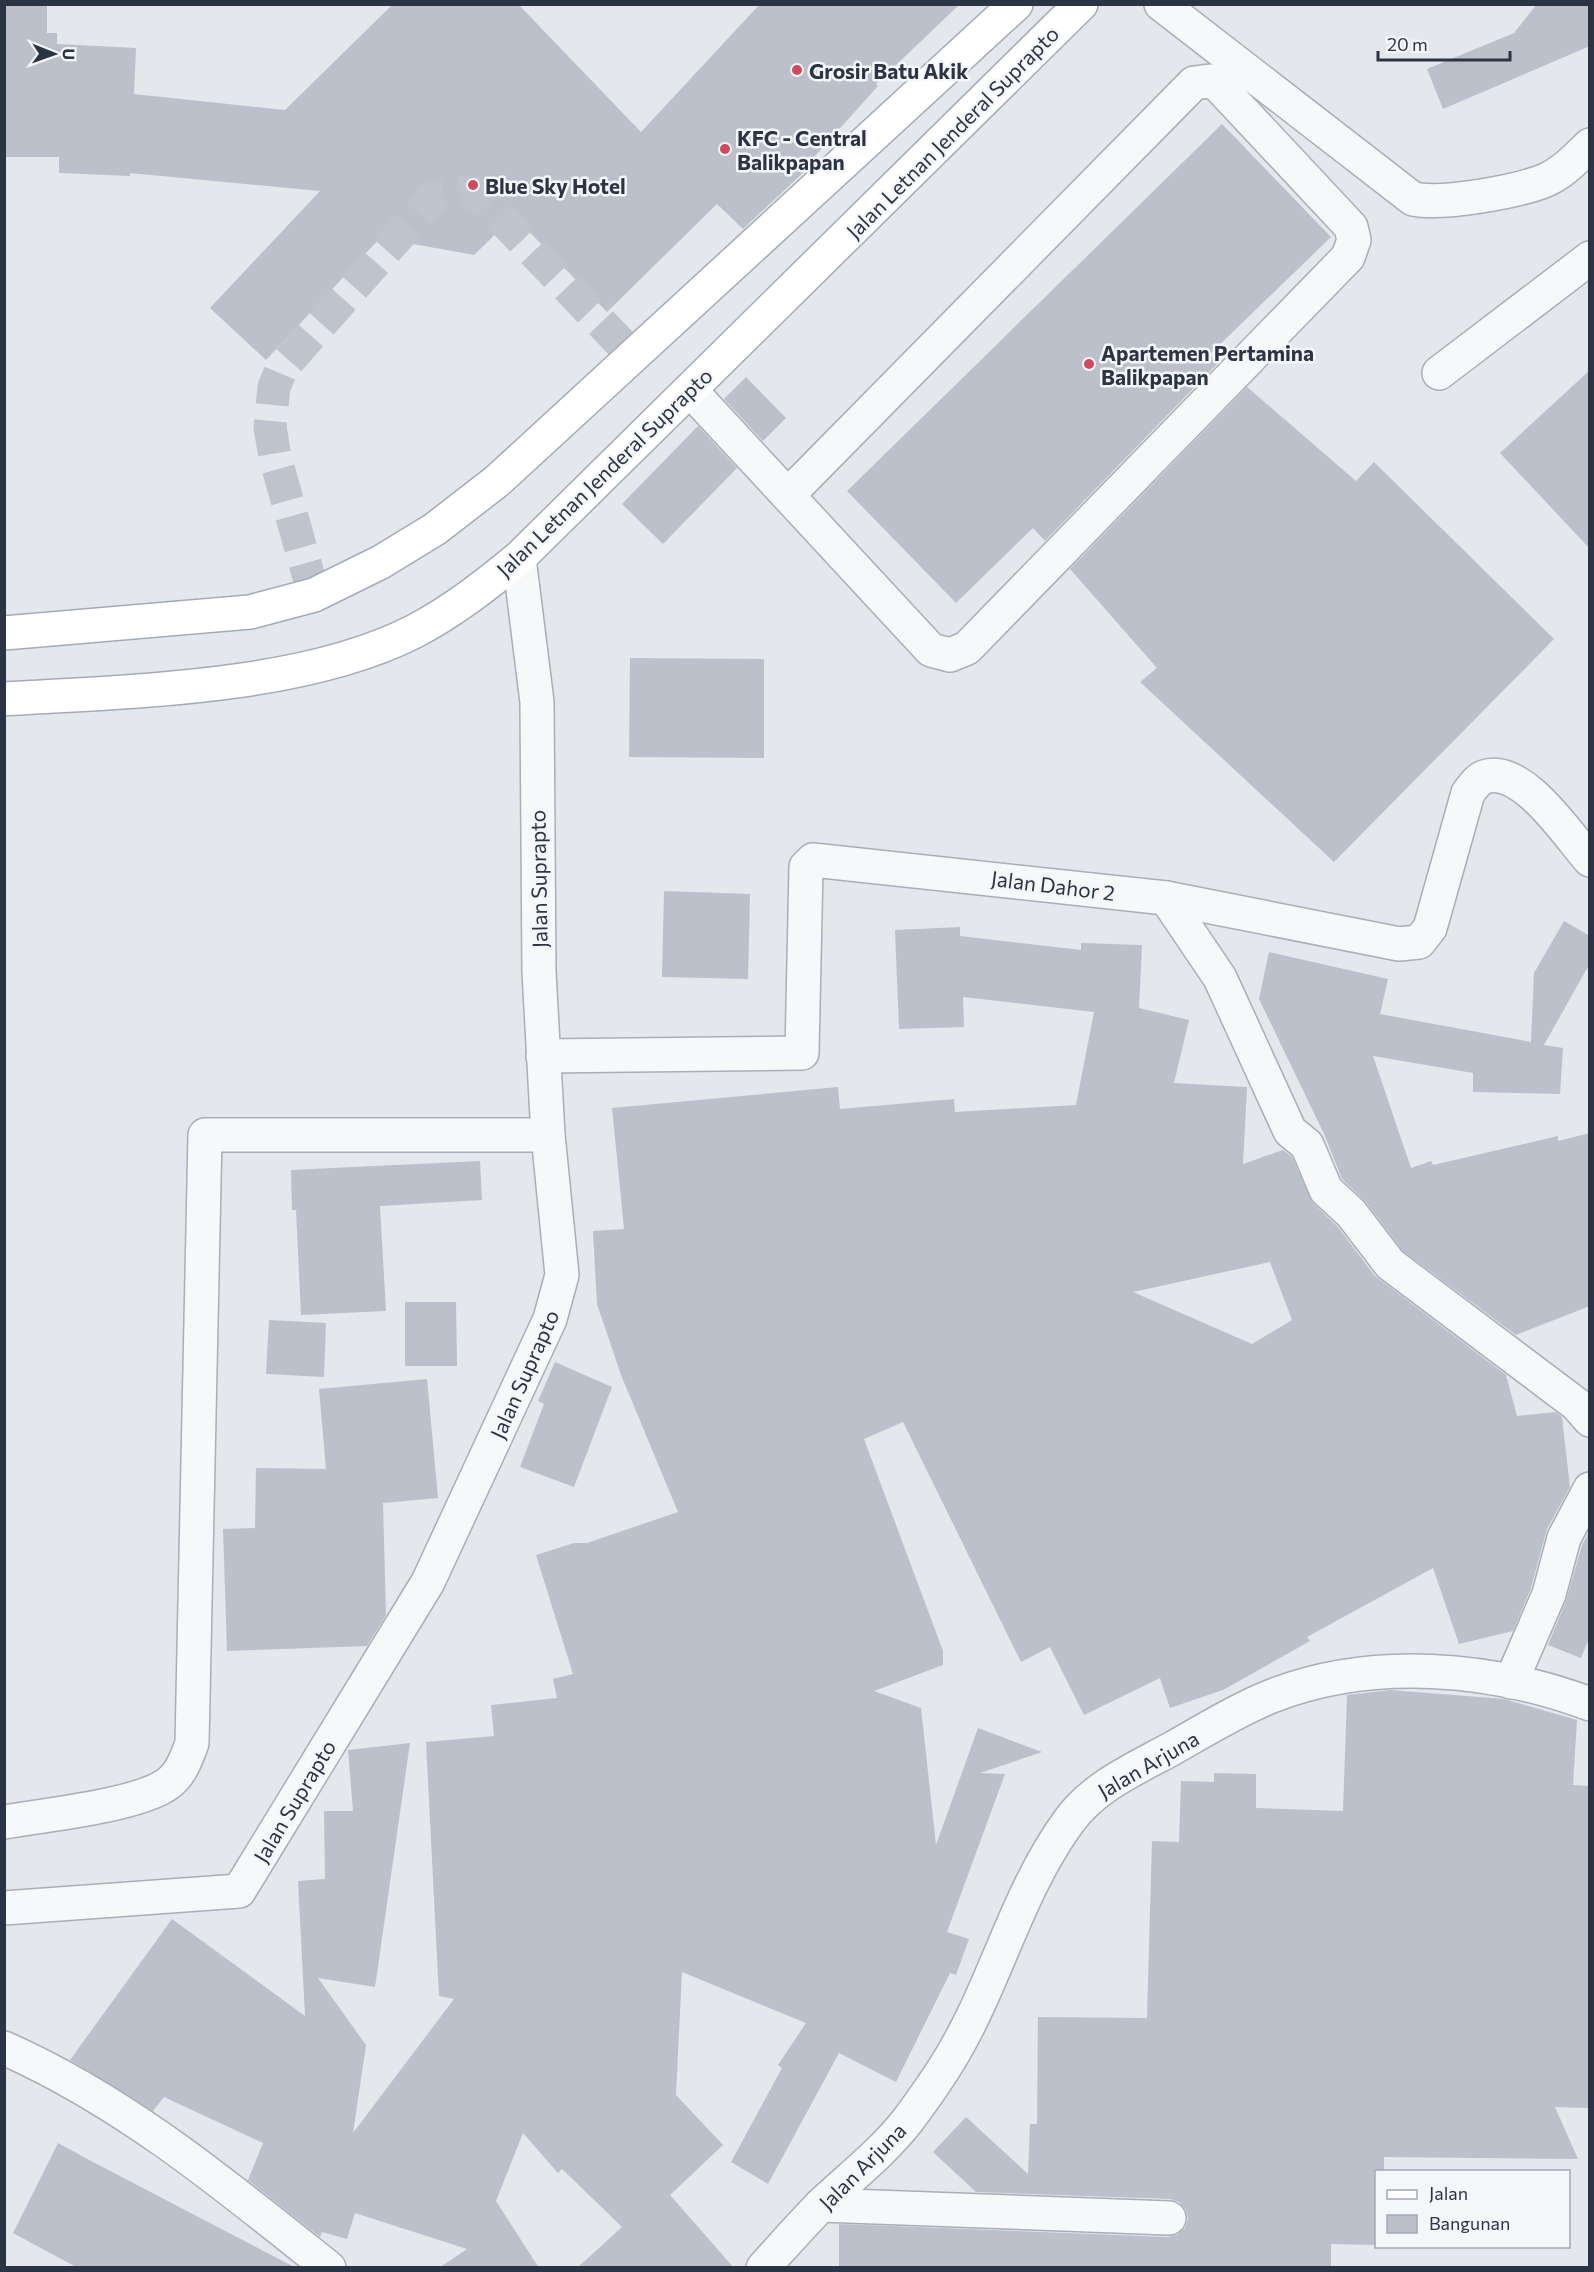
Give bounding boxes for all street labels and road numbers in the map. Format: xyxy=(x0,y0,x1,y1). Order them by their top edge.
street label: Jalan Letnan Jenderal Suprapto xyxy=(841,21,1063,243)
street label: Jalan Letnan Jenderal Suprapto xyxy=(491,362,717,582)
street label: Jalan Suprapto xyxy=(524,810,552,948)
street label: Jalan Dahor 2 xyxy=(990,865,1116,905)
street label: Jalan Suprapto xyxy=(484,1306,564,1442)
street label: Jalan Arjuna xyxy=(1093,1725,1203,1803)
street label: Jalan Suprapto xyxy=(248,1735,340,1867)
street label: Jalan Arjuna xyxy=(813,2117,911,2215)

